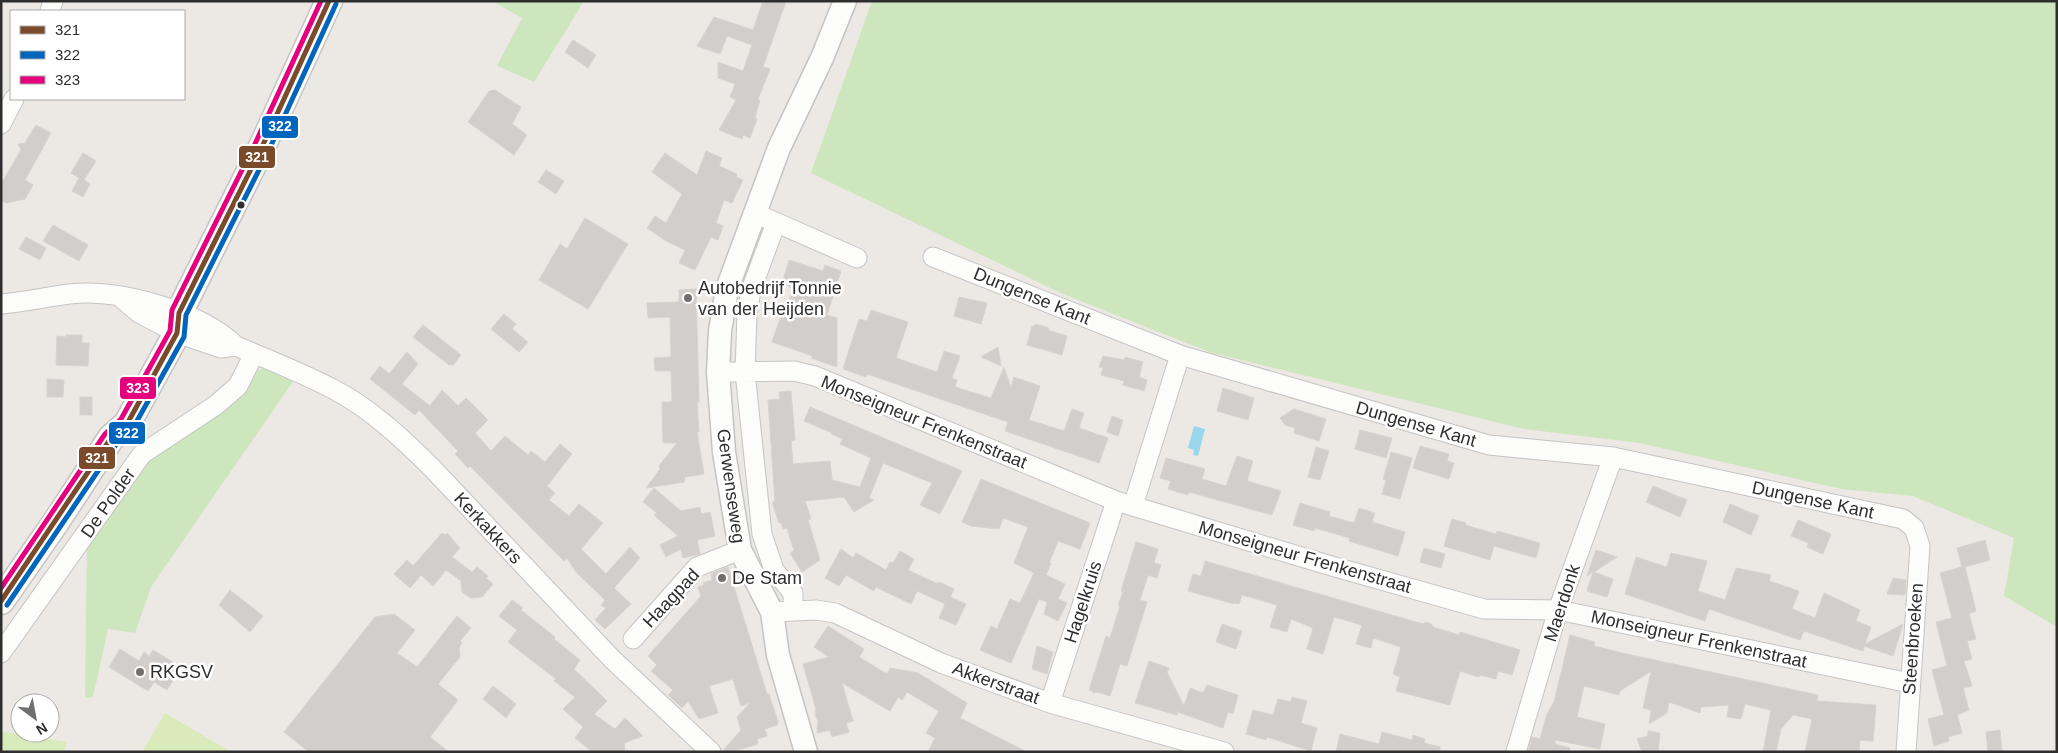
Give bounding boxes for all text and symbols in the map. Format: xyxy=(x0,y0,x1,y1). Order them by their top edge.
legend xyxy=(10,10,185,100)
text: 321 xyxy=(55,21,80,38)
text: 322 xyxy=(55,46,80,63)
text: 323 xyxy=(55,71,80,88)
line badge: 322 xyxy=(261,115,299,139)
text: 322 xyxy=(268,118,292,134)
line badge: 321 xyxy=(238,145,276,169)
text: 321 xyxy=(245,149,269,165)
unlabelled marker xyxy=(236,200,246,210)
street label: Dungense Kant xyxy=(971,263,1093,329)
place label: Autobedrijf Tonnie van der Heijden xyxy=(698,278,842,319)
marker: Autobedrijf Tonnie van der Heijden xyxy=(682,292,694,304)
street label: Monseigneur Frenkenstraat xyxy=(818,371,1030,473)
line badge: 323 xyxy=(119,376,157,400)
text: 323 xyxy=(126,380,150,396)
street label: Dungense Kant xyxy=(1354,397,1478,451)
line badge: 322 xyxy=(108,421,146,445)
text: 322 xyxy=(115,425,139,441)
street label: Gerwenseweg xyxy=(713,428,749,544)
line badge: 321 xyxy=(78,446,116,470)
text: 321 xyxy=(85,450,109,466)
street label: De Polder xyxy=(77,464,139,542)
street label: Dungense Kant xyxy=(1750,477,1876,523)
street label: Kerkakkers xyxy=(450,488,526,568)
street label: Monseigneur Frenkenstraat xyxy=(1196,517,1414,597)
street label: Hagelkruis xyxy=(1060,558,1106,646)
street label: Maerdonk xyxy=(1540,561,1584,644)
street label: Haagpad xyxy=(639,564,703,632)
place label: De Stam xyxy=(732,568,802,588)
marker: De Stam xyxy=(716,572,728,584)
street label: Steenbroeken xyxy=(1899,582,1927,696)
street label: Monseigneur Frenkenstraat xyxy=(1589,606,1809,672)
street label: Akkerstraat xyxy=(950,658,1042,708)
place label: RKGSV xyxy=(150,662,213,682)
marker: RKGSV xyxy=(134,666,146,678)
north arrow xyxy=(10,693,60,743)
text: N xyxy=(33,720,50,738)

